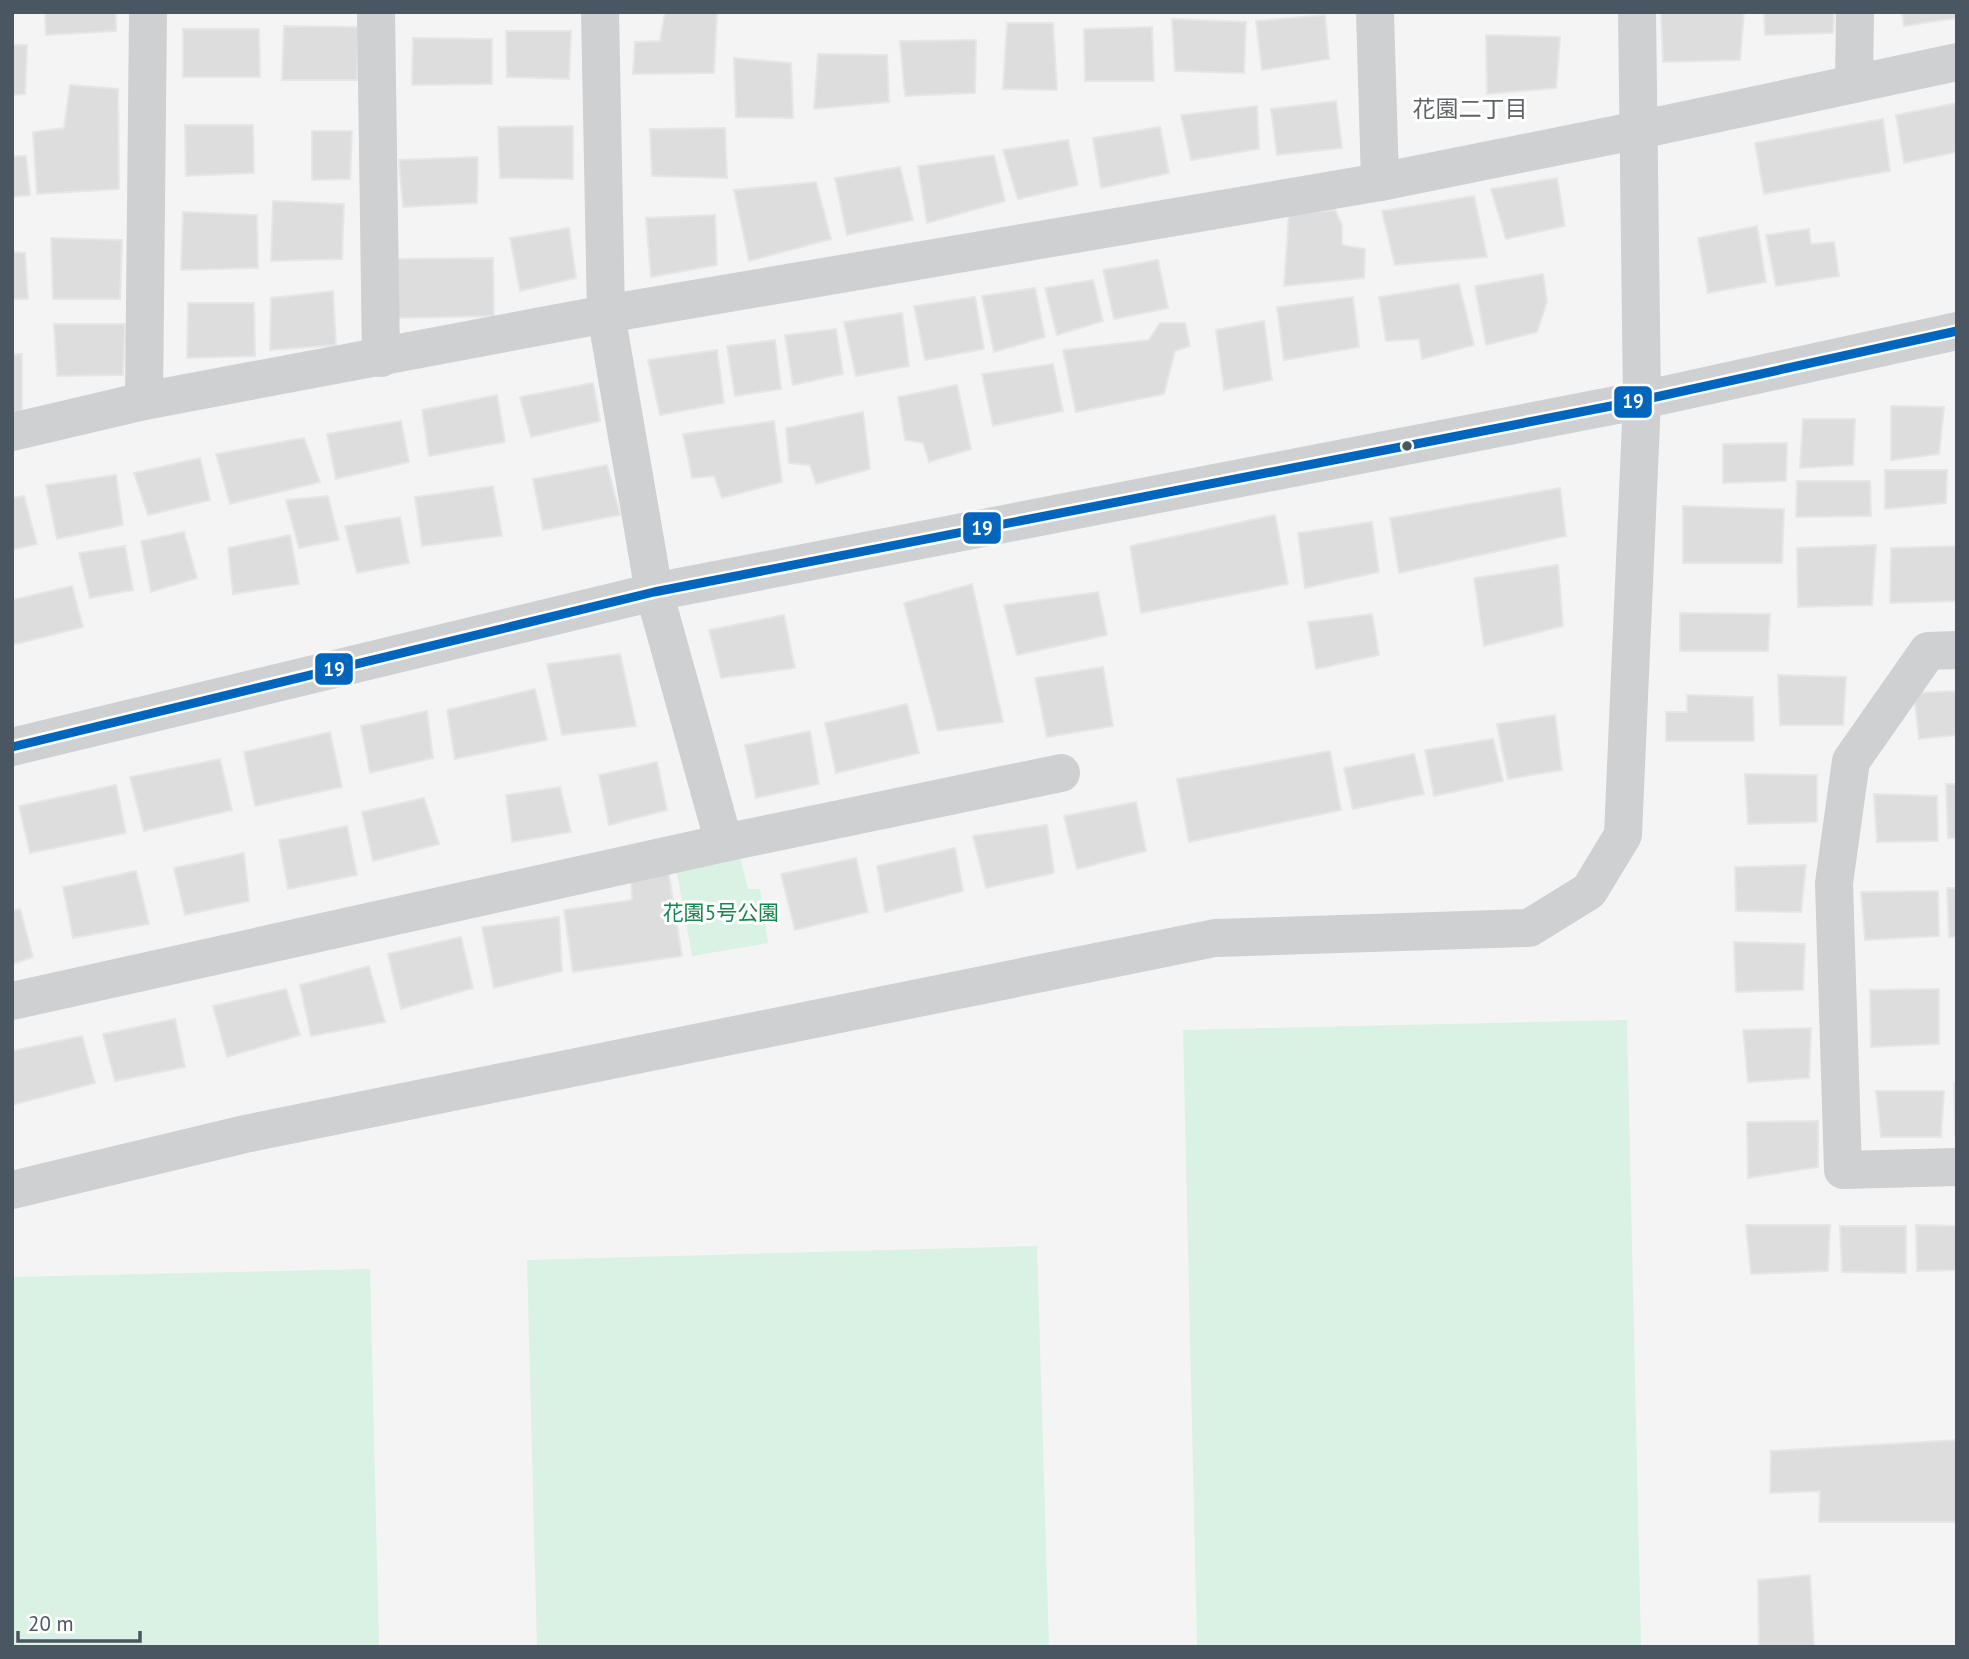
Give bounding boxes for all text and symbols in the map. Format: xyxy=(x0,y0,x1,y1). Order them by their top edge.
district label: 花園二丁目 xyxy=(1413,94,1528,123)
line badge: 19 xyxy=(1613,385,1653,419)
text: 19 xyxy=(1622,389,1644,413)
unlabelled marker xyxy=(1400,439,1414,453)
line badge: 19 xyxy=(962,511,1002,545)
text: 19 xyxy=(971,516,993,540)
line badge: 19 xyxy=(314,652,354,686)
text: 19 xyxy=(323,657,345,681)
park label: 花園5号公園 xyxy=(663,899,779,926)
scale bar xyxy=(18,1600,140,1644)
text: 20 m xyxy=(28,1610,74,1637)

